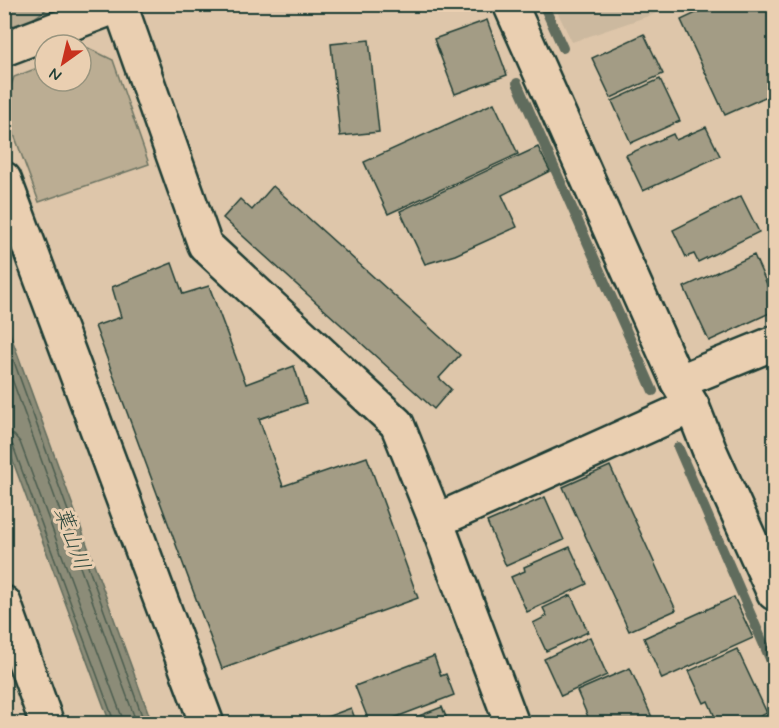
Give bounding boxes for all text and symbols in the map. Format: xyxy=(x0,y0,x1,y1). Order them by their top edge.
north arrow xyxy=(33,33,93,93)
text: N xyxy=(45,63,66,86)
water label: 葉山川 xyxy=(47,503,96,574)

